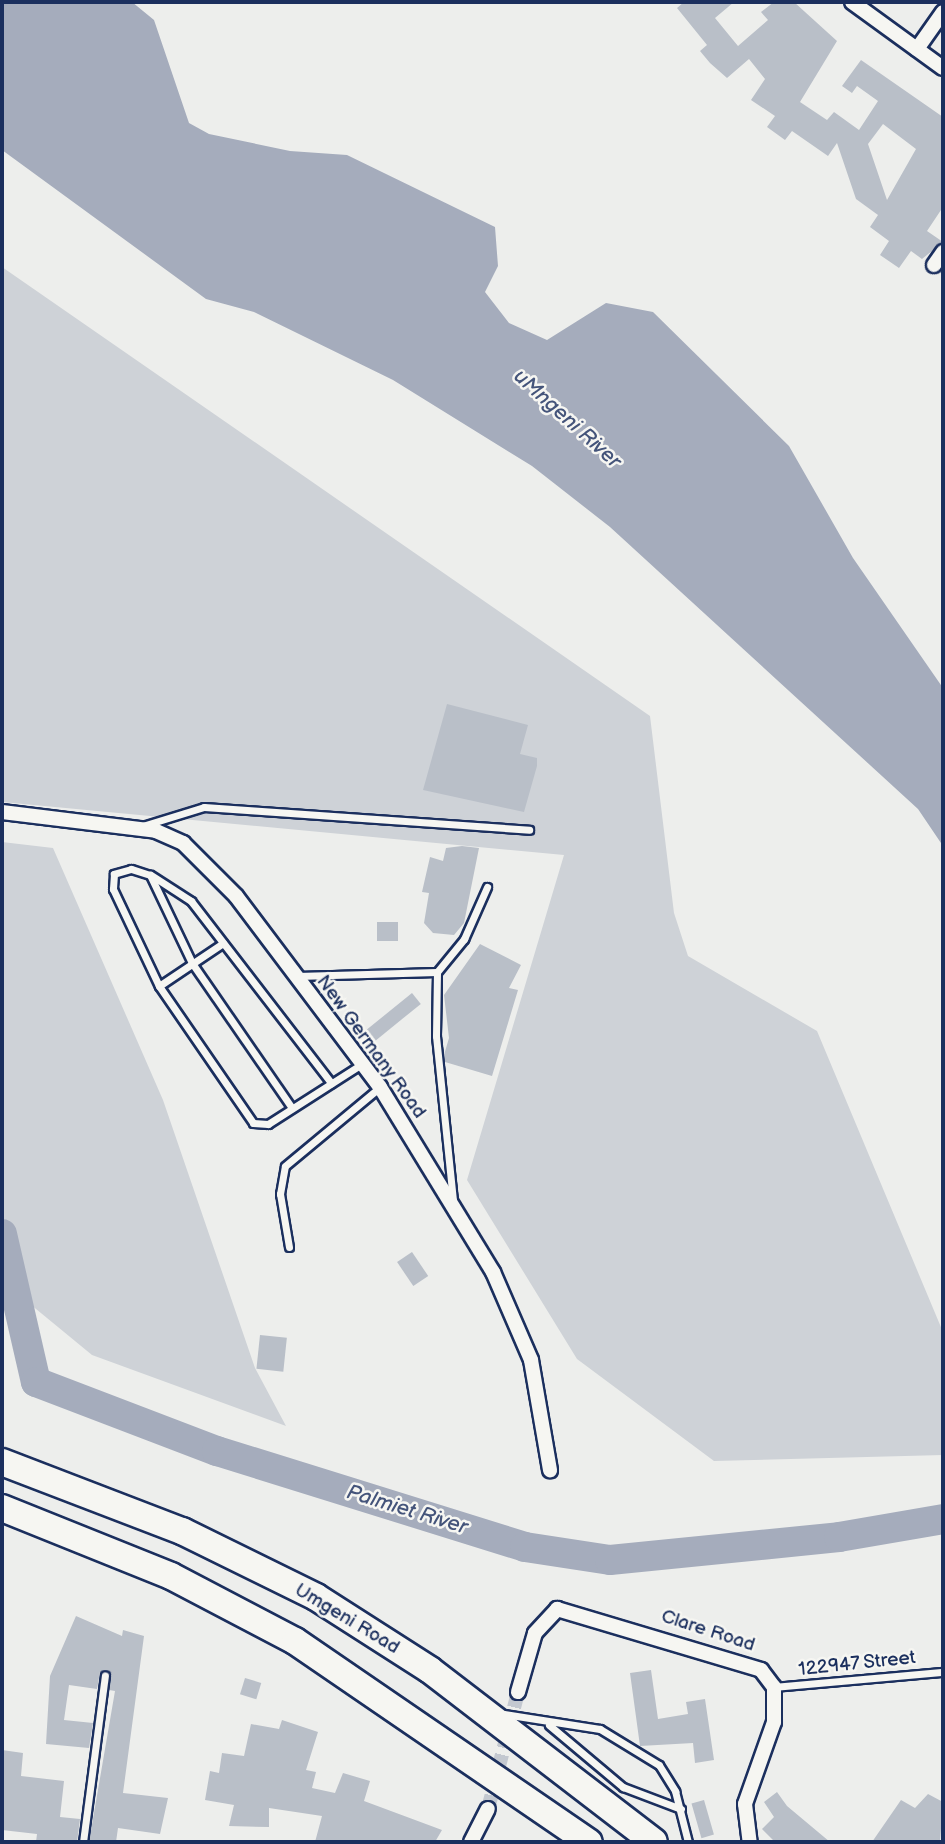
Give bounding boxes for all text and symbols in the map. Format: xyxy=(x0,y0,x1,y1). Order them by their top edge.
water label: uMngeni River xyxy=(508,364,626,474)
street label: New Germany Road xyxy=(311,970,431,1124)
water label: Palmiet River xyxy=(344,1480,470,1540)
street label: Umgeni Road xyxy=(291,1579,403,1659)
street label: Clare Road xyxy=(658,1605,758,1657)
street label: 122947 Street xyxy=(797,1646,917,1682)

